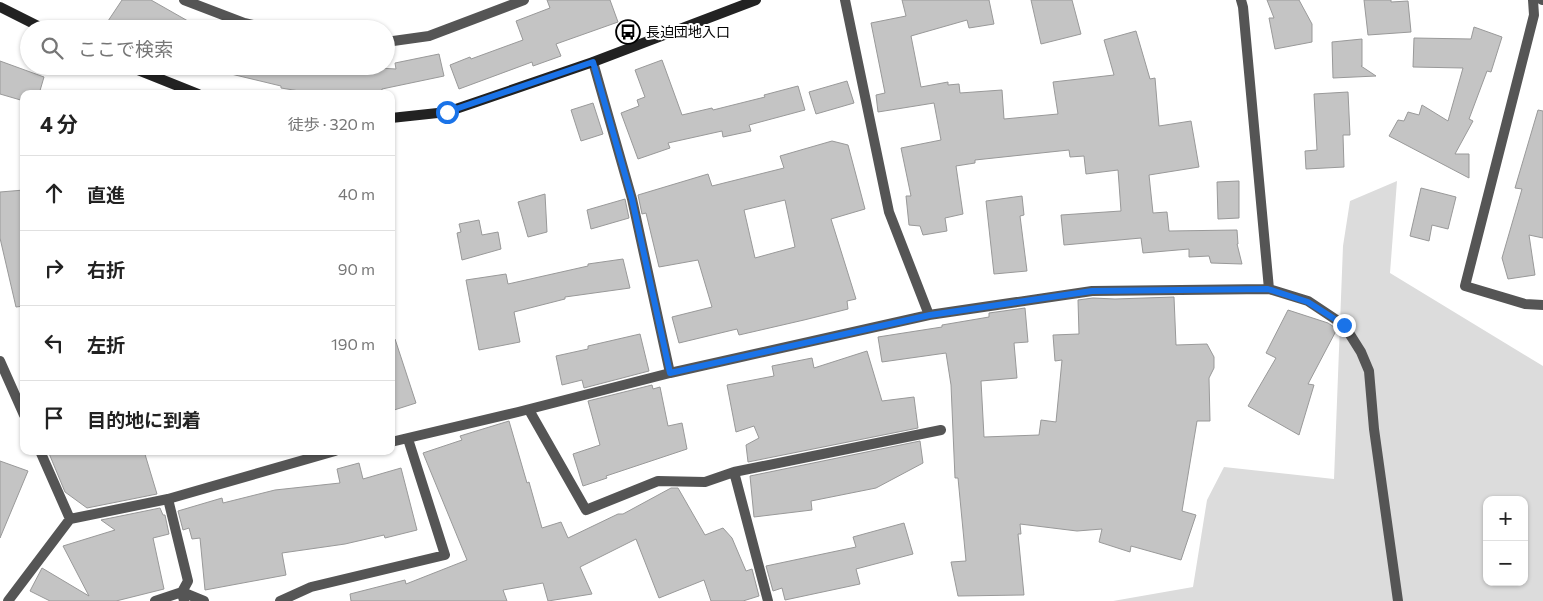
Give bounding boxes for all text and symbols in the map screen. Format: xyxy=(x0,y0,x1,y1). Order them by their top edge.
bus stop icon: 長迫団地入口 xyxy=(615,19,641,45)
search box xyxy=(20,20,395,75)
place label: 長迫団地入口 xyxy=(646,23,730,40)
icon: search xyxy=(38,34,66,62)
text: ここで検索 xyxy=(78,37,173,60)
route start xyxy=(436,101,459,124)
text: 4 分 xyxy=(40,111,78,136)
text: 徒歩 · 320 m xyxy=(288,114,375,133)
icon: ahead xyxy=(40,179,68,207)
text: 直進 xyxy=(87,183,125,206)
text: 40 m xyxy=(338,184,375,203)
icon: right xyxy=(40,254,68,282)
text: 右折 xyxy=(87,258,125,281)
text: 90 m xyxy=(338,259,375,278)
route end xyxy=(1333,314,1356,337)
icon: left xyxy=(40,329,68,357)
text: 左折 xyxy=(87,333,125,356)
text: 190 m xyxy=(331,334,375,353)
icon: arrive xyxy=(40,404,68,432)
text: 目的地に到着 xyxy=(87,408,201,431)
map controls xyxy=(1483,496,1528,586)
button: + xyxy=(1483,496,1528,541)
button: − xyxy=(1483,541,1528,586)

